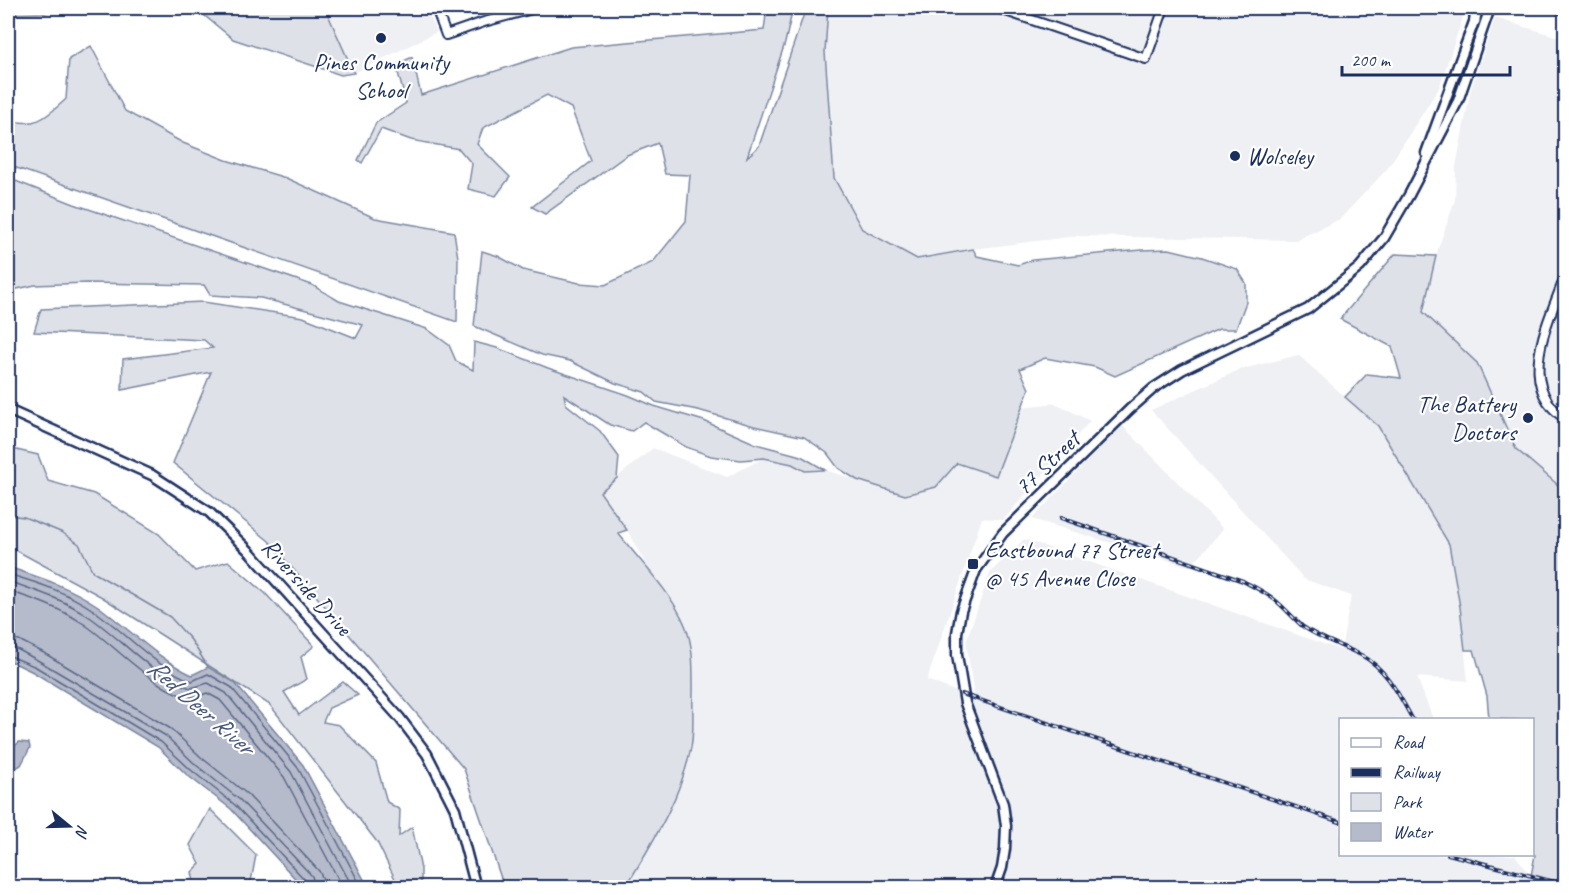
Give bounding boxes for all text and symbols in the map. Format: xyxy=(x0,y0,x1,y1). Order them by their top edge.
marker: Pines Community School xyxy=(374,31,388,45)
scale bar xyxy=(1342,39,1510,77)
place label: Pines Community School xyxy=(313,47,451,105)
text: 200 m xyxy=(1351,49,1392,71)
place label: Wolseley xyxy=(1247,141,1315,171)
marker: Wolseley xyxy=(1228,149,1242,163)
place label: The Battery Doctors xyxy=(1417,389,1519,447)
marker: The Battery Doctors xyxy=(1521,411,1535,425)
street label: 77 Street xyxy=(1008,422,1088,501)
street label: Riverside Drive xyxy=(256,532,360,643)
place label: Eastbound 77 Street @ 45 Avenue Close xyxy=(985,535,1161,593)
marker: Eastbound 77 Street @ 45 Avenue Close xyxy=(966,557,980,571)
water label: Red Deer River xyxy=(141,651,264,765)
legend xyxy=(1339,718,1534,856)
text: Road xyxy=(1393,731,1426,753)
text: Railway xyxy=(1393,761,1441,783)
text: Park xyxy=(1393,791,1423,813)
north arrow xyxy=(39,796,99,856)
text: Water xyxy=(1393,821,1434,843)
text: N xyxy=(70,823,93,841)

